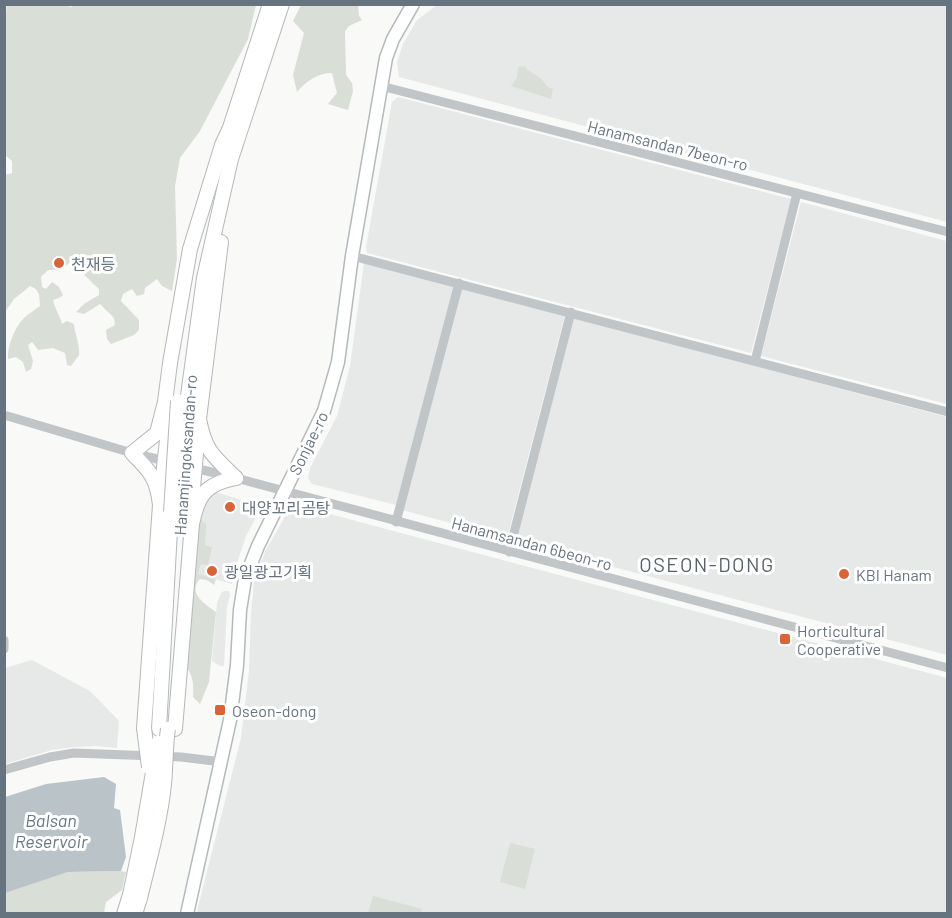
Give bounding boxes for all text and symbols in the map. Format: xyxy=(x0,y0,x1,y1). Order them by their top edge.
street label: Hanamsandan 7beon-ro xyxy=(586,116,750,174)
place label: 천재등 xyxy=(71,254,115,273)
marker: 천재등 xyxy=(52,256,66,270)
street label: Hanamjingoksandan-ro xyxy=(170,374,200,536)
street label: Sonjae-ro xyxy=(285,408,331,478)
place label: 대양꼬리곰탕 xyxy=(242,498,331,517)
marker: 대양꼬리곰탕 xyxy=(223,500,237,514)
street label: Hanamsandan 6beon-ro xyxy=(450,512,614,574)
district label: OSEON-DONG xyxy=(639,552,775,576)
place label: 광일광고기획 xyxy=(224,562,312,581)
marker: 광일광고기획 xyxy=(205,564,219,578)
place label: KBI Hanam xyxy=(856,565,932,584)
marker: KBI Hanam xyxy=(837,567,851,581)
place label: Horticultural Cooperative xyxy=(797,621,885,658)
marker: Horticultural Cooperative xyxy=(778,632,792,646)
place label: Oseon-dong xyxy=(232,701,316,720)
marker: Oseon-dong xyxy=(213,703,227,717)
water label: Balsan Reservoir xyxy=(15,809,88,852)

